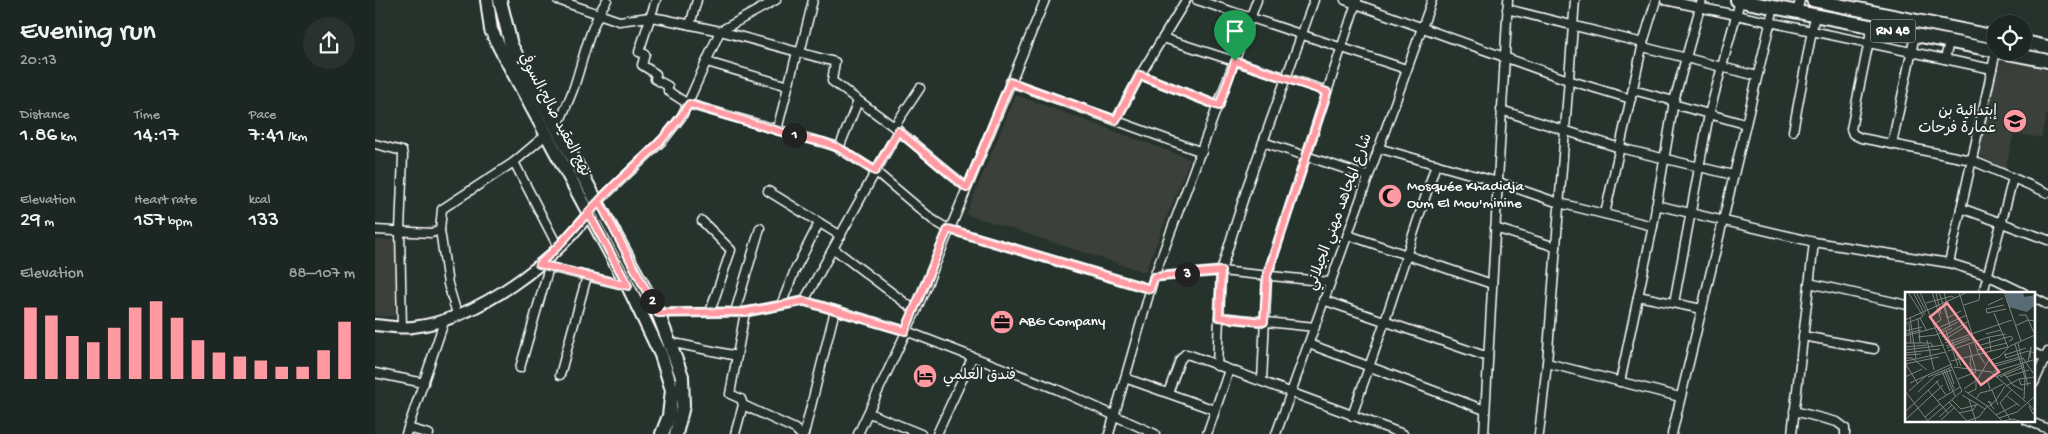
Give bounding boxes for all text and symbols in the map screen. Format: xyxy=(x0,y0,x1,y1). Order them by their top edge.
pin xyxy=(1214,10,1256,61)
map controls xyxy=(1987,15,2032,60)
button: locate xyxy=(1987,15,2032,60)
text: Evening run xyxy=(20,16,156,49)
button: share xyxy=(303,17,355,69)
icon: arrive xyxy=(1221,17,1249,45)
road number: RN 48 xyxy=(1871,20,1915,42)
street label: نهج العقيد صالح السوفي xyxy=(514,49,597,180)
text: 20:13 xyxy=(20,52,57,71)
place label: إبتدائية بن عمارة فرحات xyxy=(1918,103,1997,138)
text: Distance xyxy=(20,107,69,124)
text: Time xyxy=(134,107,160,124)
text: Pace xyxy=(249,107,276,124)
school or university icon: إبتدائية بن عمارة فرحات xyxy=(2002,108,2028,134)
pin: 1 xyxy=(781,122,807,148)
text: 1.86 xyxy=(20,124,57,149)
text: 14:17 xyxy=(134,124,179,149)
text: 7:41 xyxy=(249,124,285,149)
text: 1 xyxy=(792,127,797,144)
text: km xyxy=(57,129,77,146)
text: /km xyxy=(285,129,307,146)
street label: شارع المجاهد مهني الجيلاني xyxy=(1303,131,1379,293)
place label: Mosquée Khadidja Oum El Mou'minine xyxy=(1407,178,1525,213)
mosque icon: Mosquée Khadidja Oum El Mou'minine xyxy=(1377,183,1403,209)
text: Elevation xyxy=(20,192,76,209)
text: Heart rate xyxy=(134,192,197,209)
text: kcal xyxy=(249,192,271,209)
text: 29 xyxy=(20,209,41,234)
text: 157 xyxy=(134,209,165,234)
text: 133 xyxy=(249,209,279,234)
text: m xyxy=(41,214,54,231)
text: bpm xyxy=(165,214,192,231)
pin: 3 xyxy=(1175,262,1199,286)
text: Elevation xyxy=(20,265,84,284)
text: 88–107 m xyxy=(289,265,355,284)
text: 3 xyxy=(1184,266,1191,283)
pin: 2 xyxy=(639,288,665,314)
inset map xyxy=(1905,292,2035,422)
text: 2 xyxy=(649,293,656,310)
office icon: ABG Company xyxy=(989,309,1015,335)
place label: ABG Company xyxy=(1019,313,1106,331)
hotel icon: فندق العلمي xyxy=(912,363,938,389)
place label: فندق العلمي xyxy=(943,367,1016,387)

